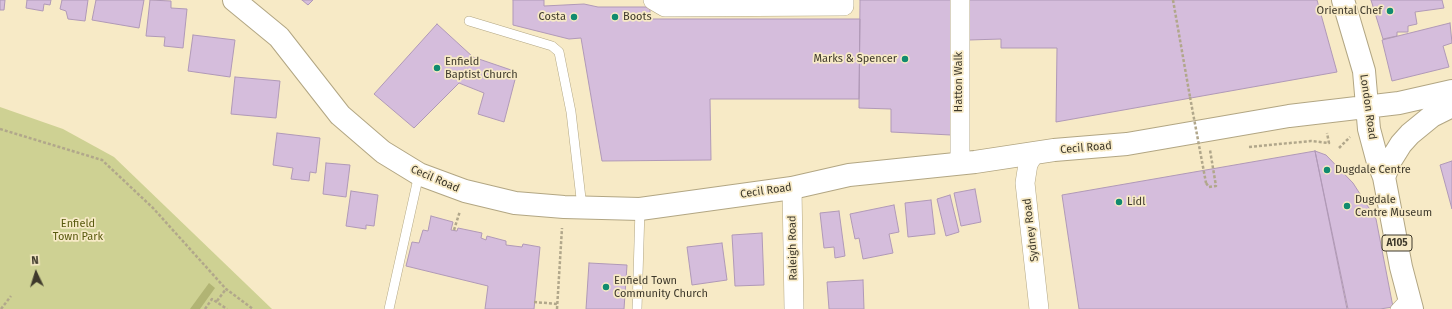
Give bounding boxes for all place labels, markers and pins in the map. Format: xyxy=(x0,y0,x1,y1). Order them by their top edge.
place label: Oriental Chef xyxy=(1317,4,1382,18)
marker: Oriental Chef xyxy=(1385,6,1395,16)
place label: Costa xyxy=(539,10,566,24)
place label: Boots xyxy=(623,10,652,24)
marker: Costa xyxy=(569,12,579,22)
marker: Boots xyxy=(610,12,620,22)
place label: Marks & Spencer xyxy=(813,52,897,66)
marker: Marks & Spencer xyxy=(900,54,910,64)
place label: Enfield Baptist Church xyxy=(445,55,518,81)
marker: Enfield Baptist Church xyxy=(432,63,442,73)
place label: Dugdale Centre xyxy=(1335,163,1411,177)
marker: Dugdale Centre xyxy=(1322,165,1332,175)
place label: Dugdale Centre Museum xyxy=(1355,193,1432,219)
place label: Lidl xyxy=(1127,195,1145,209)
marker: Lidl xyxy=(1114,197,1124,207)
marker: Dugdale Centre Museum xyxy=(1342,201,1352,211)
place label: Enfield Town Community Church xyxy=(614,274,708,300)
marker: Enfield Town Community Church xyxy=(601,282,611,292)

